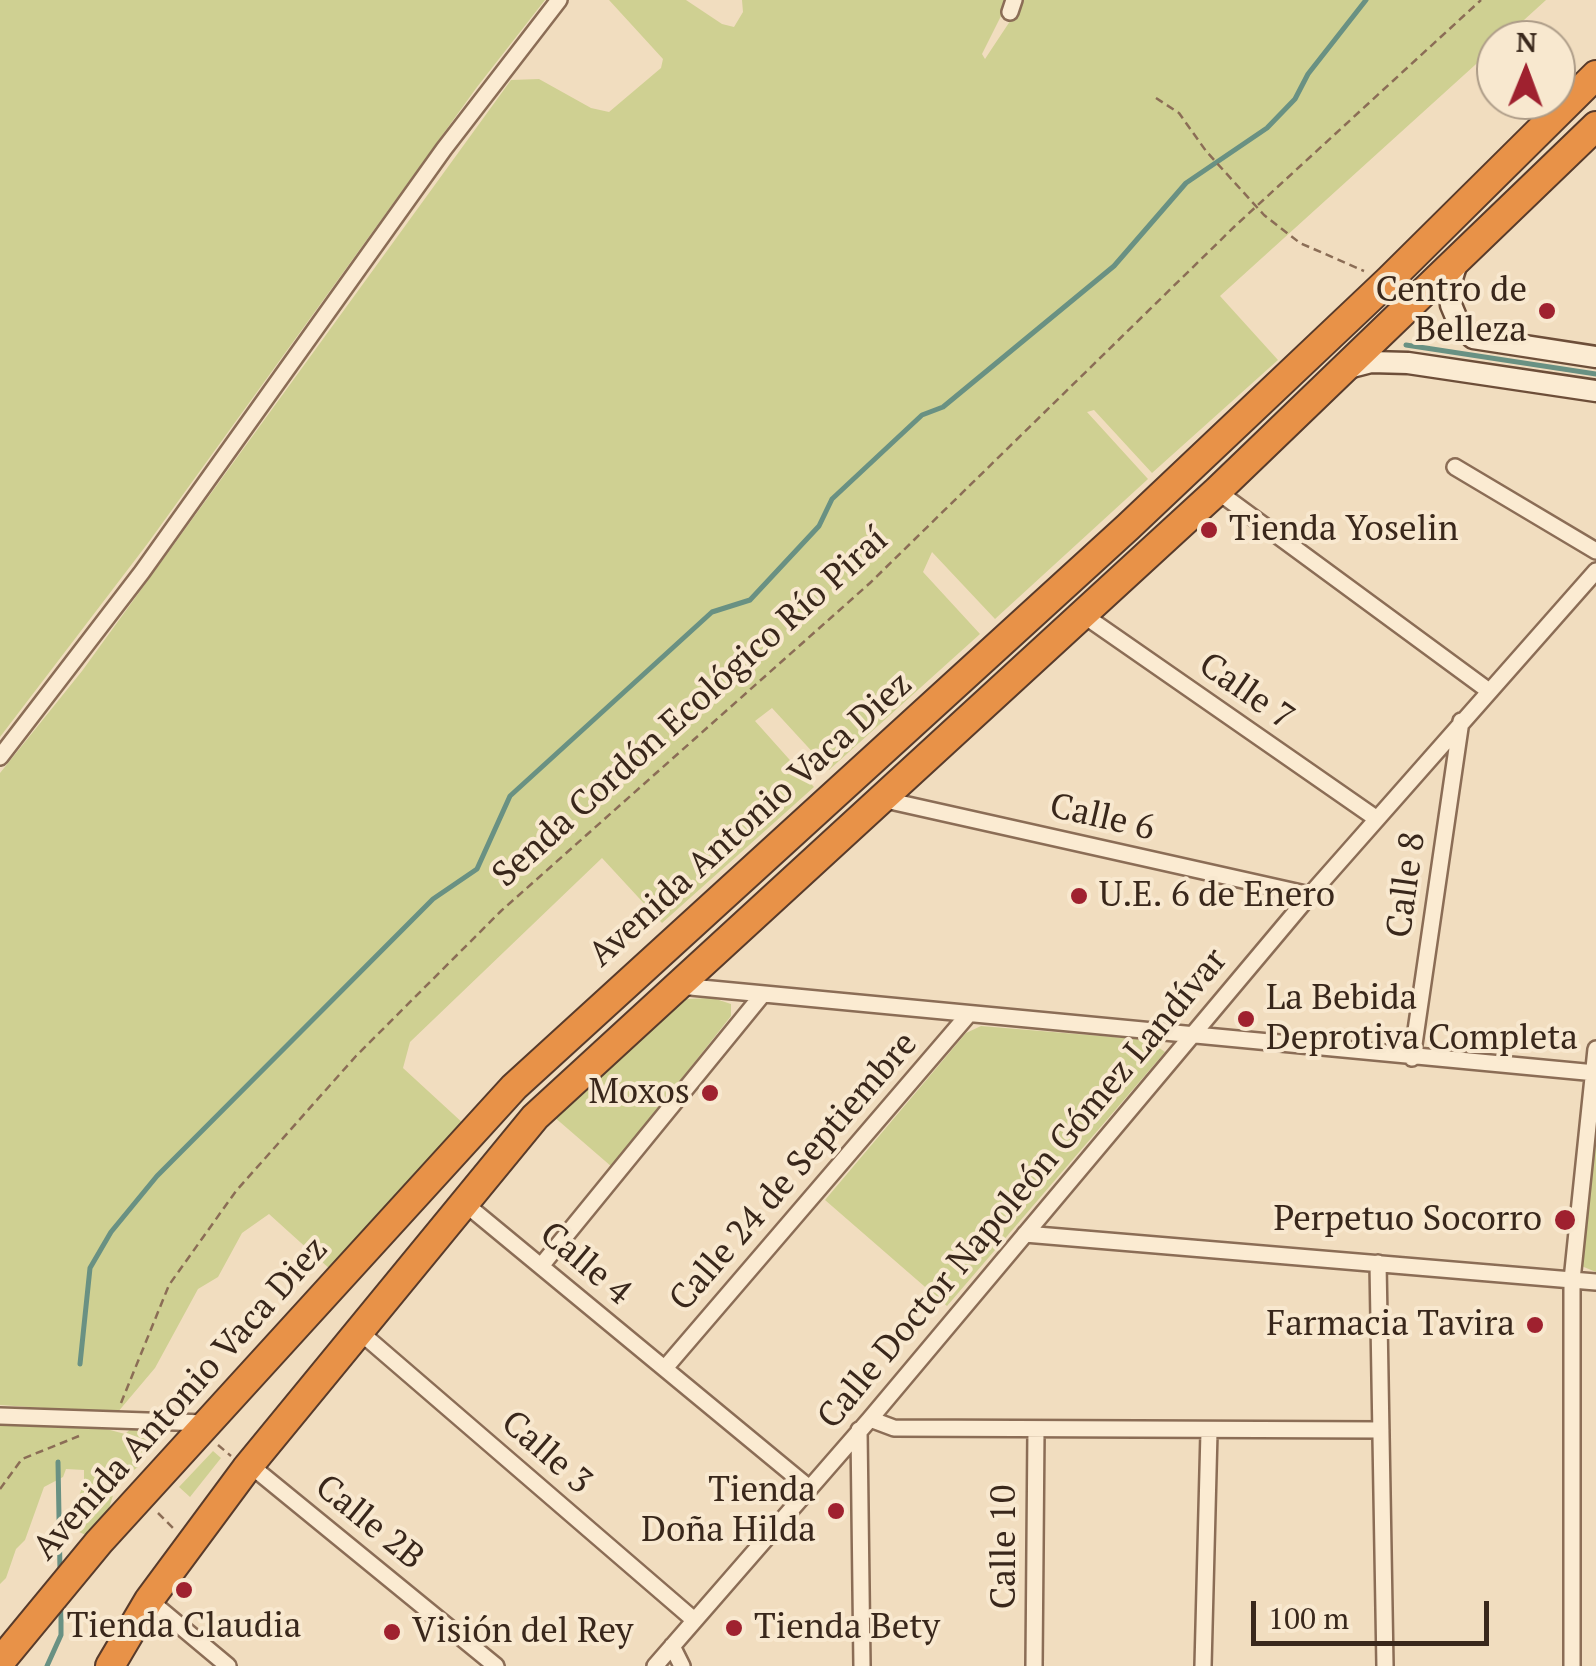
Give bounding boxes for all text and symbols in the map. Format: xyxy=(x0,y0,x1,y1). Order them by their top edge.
north arrow xyxy=(1476,20,1576,120)
text: N xyxy=(1516,23,1537,60)
place label: Centro de Belleza xyxy=(1376,270,1527,352)
marker: Centro de Belleza xyxy=(1536,300,1558,322)
place label: Tienda Yoselin xyxy=(1229,509,1459,551)
street label: Senda Cordón Ecológico Río Piraí xyxy=(485,519,897,897)
marker: Tienda Yoselin xyxy=(1198,519,1220,541)
street label: Calle 7 xyxy=(1191,644,1301,740)
street label: Avenida Antonio Vaca Diez xyxy=(581,664,921,976)
street label: Calle 6 xyxy=(1046,786,1158,850)
street label: Calle 8 xyxy=(1379,830,1435,940)
place label: U.E. 6 de Enero xyxy=(1099,875,1335,917)
marker: U.E. 6 de Enero xyxy=(1068,885,1090,907)
street label: Calle Doctor Napoleón Gómez Landívar xyxy=(809,940,1237,1438)
place label: La Bebida Deprotiva Completa xyxy=(1266,978,1578,1060)
marker: La Bebida Deprotiva Completa xyxy=(1235,1008,1257,1030)
street label: Calle 24 de Septiembre xyxy=(661,1024,927,1320)
place label: Moxos xyxy=(588,1072,690,1114)
marker: Moxos xyxy=(699,1082,721,1104)
place label: Perpetuo Socorro xyxy=(1273,1199,1542,1241)
marker: Perpetuo Socorro xyxy=(1552,1207,1578,1233)
street label: Calle 4 xyxy=(531,1214,639,1314)
street label: Avenida Antonio Vaca Diez xyxy=(25,1229,337,1569)
place label: Farmacia Tavira xyxy=(1266,1304,1515,1346)
marker: Farmacia Tavira xyxy=(1524,1314,1546,1336)
street label: Calle 3 xyxy=(492,1402,600,1504)
street label: Calle 2B xyxy=(306,1467,432,1579)
place label: Tienda Doña Hilda xyxy=(641,1470,816,1552)
street label: Calle 10 xyxy=(984,1485,1026,1609)
marker: Tienda Doña Hilda xyxy=(825,1500,847,1522)
marker: Tienda Claudia xyxy=(173,1579,195,1601)
scale bar xyxy=(1256,1581,1494,1643)
text: 100 m xyxy=(1268,1598,1349,1638)
place label: Tienda Claudia xyxy=(67,1606,301,1648)
place label: Tienda Bety xyxy=(754,1607,940,1649)
place label: Visión del Rey xyxy=(412,1611,633,1653)
marker: Tienda Bety xyxy=(723,1617,745,1639)
marker: Visión del Rey xyxy=(381,1621,403,1643)

